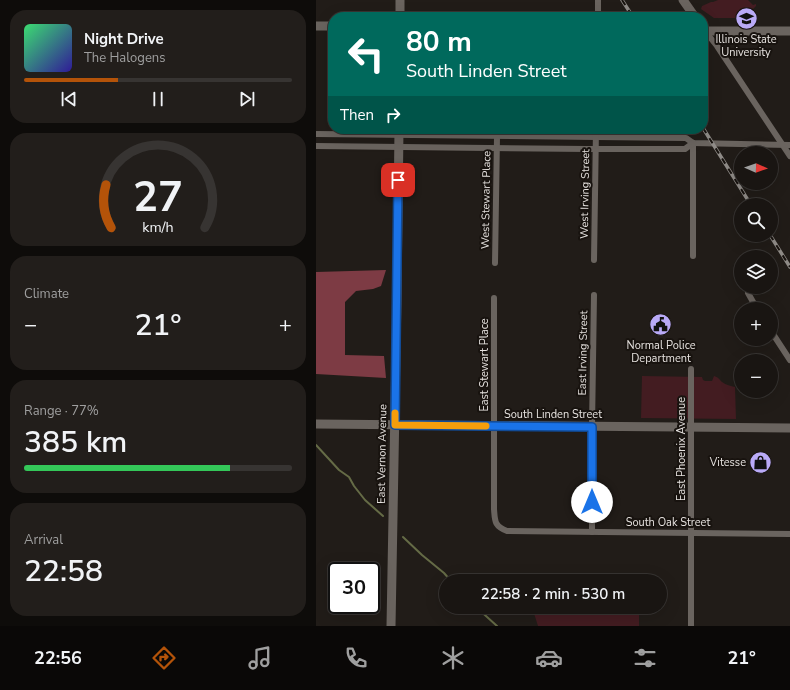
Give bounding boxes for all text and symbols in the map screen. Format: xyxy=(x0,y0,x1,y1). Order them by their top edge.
school or university icon: Illinois State University xyxy=(733,6,759,32)
text: 80 m xyxy=(406,23,472,61)
icon: left xyxy=(340,28,392,80)
text: Night Drive xyxy=(84,29,164,49)
place label: Illinois State University xyxy=(716,32,777,60)
text: The Halogens xyxy=(84,49,165,67)
text: South Linden Street xyxy=(406,59,567,83)
icon: previous xyxy=(58,88,80,110)
icon: pause xyxy=(147,88,169,110)
icon: next xyxy=(236,88,258,110)
icon: right xyxy=(382,104,404,126)
text: Then xyxy=(340,105,374,125)
north arrow xyxy=(734,146,778,190)
map controls xyxy=(734,146,778,398)
street label: West Irving Street xyxy=(577,149,593,239)
street label: West Stewart Place xyxy=(478,151,494,249)
pin xyxy=(381,163,415,197)
text: 27 xyxy=(133,169,183,226)
icon: arrive xyxy=(387,169,409,191)
button: search xyxy=(734,198,778,242)
text: km/h xyxy=(142,217,174,236)
button: layers xyxy=(734,250,778,294)
text: Climate xyxy=(24,285,69,303)
button: + xyxy=(734,302,778,346)
text: 21° xyxy=(134,305,182,346)
text: − xyxy=(24,310,37,340)
text: + xyxy=(279,310,292,340)
street label: East Irving Street xyxy=(575,310,591,396)
public building icon: Normal Police Department xyxy=(648,312,674,338)
street label: East Stewart Place xyxy=(477,318,492,412)
place label: Normal Police Department xyxy=(627,338,696,366)
button: − xyxy=(734,354,778,398)
street label: East Phoenix Avenue xyxy=(674,397,689,501)
text: Range · 77% xyxy=(24,402,99,420)
street label: East Vernon Avenue xyxy=(374,404,390,504)
street label: South Linden Street xyxy=(504,407,602,422)
text: 385 km xyxy=(24,422,127,463)
shop icon: Vitesse xyxy=(748,449,774,475)
place label: Vitesse xyxy=(709,455,746,470)
position arrow xyxy=(571,481,613,523)
street label: South Oak Street xyxy=(626,515,710,530)
text: Arrival xyxy=(24,531,63,549)
text: 22:58 xyxy=(24,551,103,592)
speed limit sign: 30 xyxy=(328,562,380,614)
text: 22:58 · 2 min · 530 m xyxy=(481,584,625,604)
icon: directions xyxy=(150,644,178,672)
icon: music xyxy=(246,644,274,672)
icon: phone xyxy=(342,644,370,672)
icon: climate xyxy=(439,644,467,672)
icon: car xyxy=(535,644,563,672)
icon: filters xyxy=(631,644,659,672)
text: 22:56 xyxy=(34,646,82,670)
text: 21° xyxy=(727,646,756,670)

